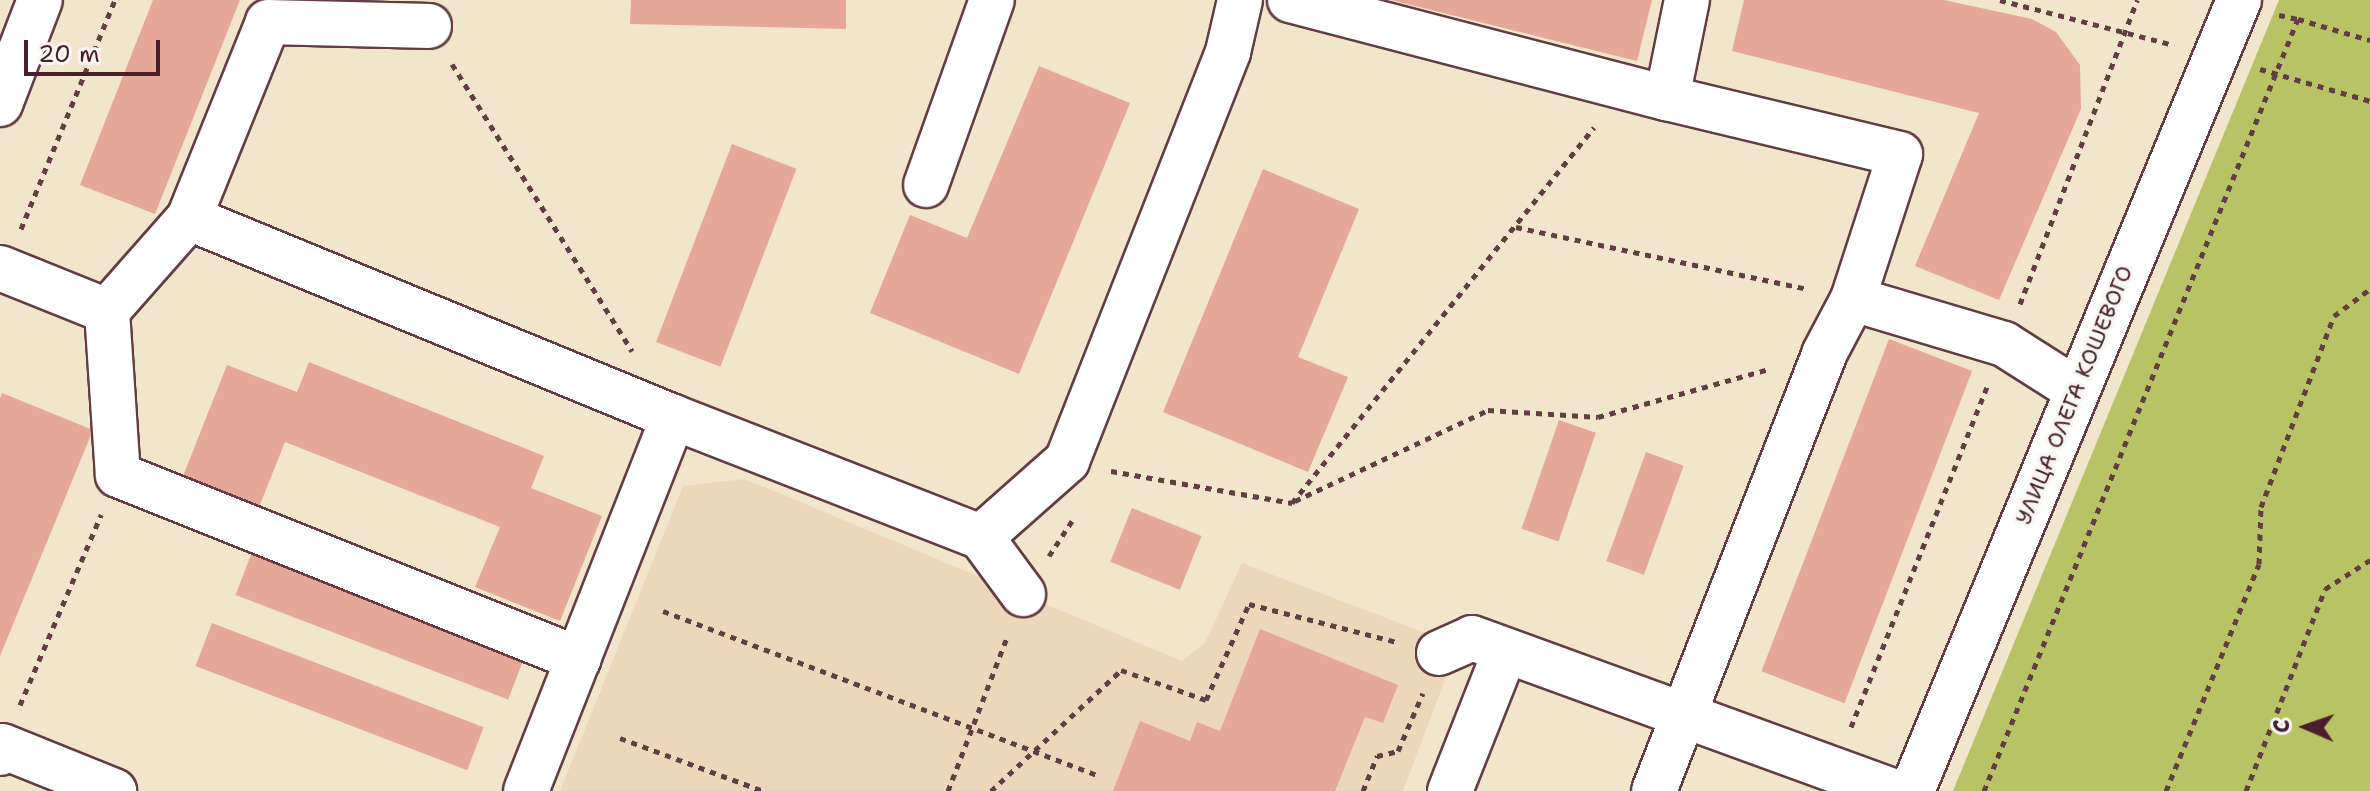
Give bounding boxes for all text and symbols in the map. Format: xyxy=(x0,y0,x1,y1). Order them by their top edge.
scale bar xyxy=(28,24,164,74)
text: 20 m xyxy=(38,38,100,70)
street label: УЛИЦА ОЛЕГА КОШЕВОГО xyxy=(2010,262,2138,528)
north arrow xyxy=(2266,687,2346,767)
text: С xyxy=(2267,719,2296,733)

